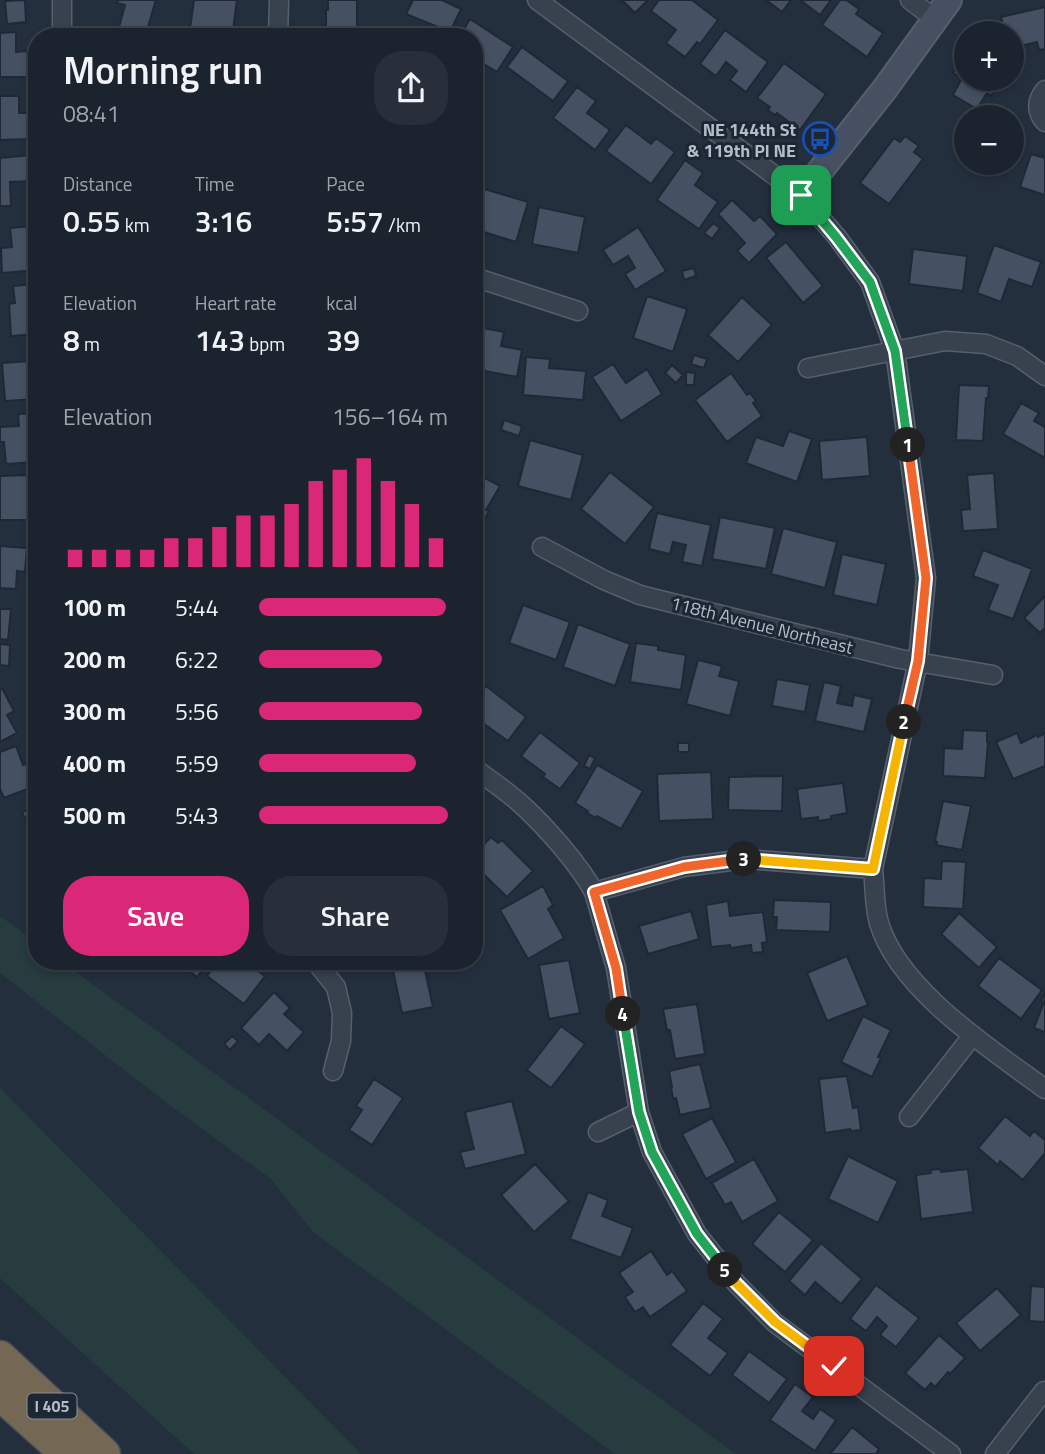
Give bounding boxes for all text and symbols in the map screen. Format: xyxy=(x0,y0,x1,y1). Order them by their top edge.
map controls xyxy=(954,21,1024,175)
button: + xyxy=(954,21,1024,91)
text: Morning run xyxy=(63,41,263,99)
button: share xyxy=(374,51,448,125)
text: 08:41 xyxy=(63,96,120,131)
button: − xyxy=(954,105,1024,175)
place label: NE 144th St & 119th Pl NE xyxy=(687,116,796,164)
bus stop icon: NE 144th St & 119th Pl NE xyxy=(801,120,839,158)
pin xyxy=(771,165,831,225)
text: Distance xyxy=(63,169,132,198)
text: Time xyxy=(195,169,234,198)
text: Pace xyxy=(326,169,365,198)
icon: arrive xyxy=(782,176,820,214)
text: 0.55 xyxy=(63,198,121,244)
text: 3:16 xyxy=(195,198,252,244)
text: 5:57 xyxy=(326,198,384,244)
text: km xyxy=(121,210,150,239)
text: /km xyxy=(384,210,421,239)
text: Elevation xyxy=(63,288,137,317)
text: Heart rate xyxy=(195,288,276,317)
text: kcal xyxy=(326,288,357,317)
text: 8 xyxy=(63,317,80,363)
text: 143 xyxy=(195,317,245,363)
text: 39 xyxy=(326,317,360,363)
text: m xyxy=(80,329,100,358)
text: bpm xyxy=(245,329,285,358)
text: Elevation xyxy=(63,399,152,434)
text: 156–164 m xyxy=(332,399,448,434)
pin: 1 xyxy=(890,428,926,462)
text: 1 xyxy=(902,430,913,459)
street label: 118th Avenue Northeast xyxy=(668,589,857,661)
text: 100 m xyxy=(63,590,126,625)
text: 5:44 xyxy=(175,590,219,625)
text: 200 m xyxy=(63,642,126,677)
text: 6:22 xyxy=(175,642,219,677)
text: 300 m xyxy=(63,694,126,729)
text: 5:56 xyxy=(175,694,219,729)
pin: 2 xyxy=(886,704,922,740)
text: 2 xyxy=(898,707,909,736)
text: 400 m xyxy=(63,746,126,781)
text: 5:59 xyxy=(175,746,219,781)
text: 500 m xyxy=(63,798,126,833)
text: 5:43 xyxy=(175,798,219,833)
pin: 3 xyxy=(726,842,762,876)
text: 3 xyxy=(738,844,749,873)
button: Save xyxy=(63,876,249,956)
button: Share xyxy=(263,876,448,956)
pin: 4 xyxy=(606,996,640,1032)
text: 4 xyxy=(617,999,628,1028)
pin: 5 xyxy=(708,1252,742,1288)
text: 5 xyxy=(719,1255,730,1284)
pin xyxy=(804,1336,864,1396)
icon: check xyxy=(815,1347,853,1385)
road number: I 405 xyxy=(28,1394,76,1418)

